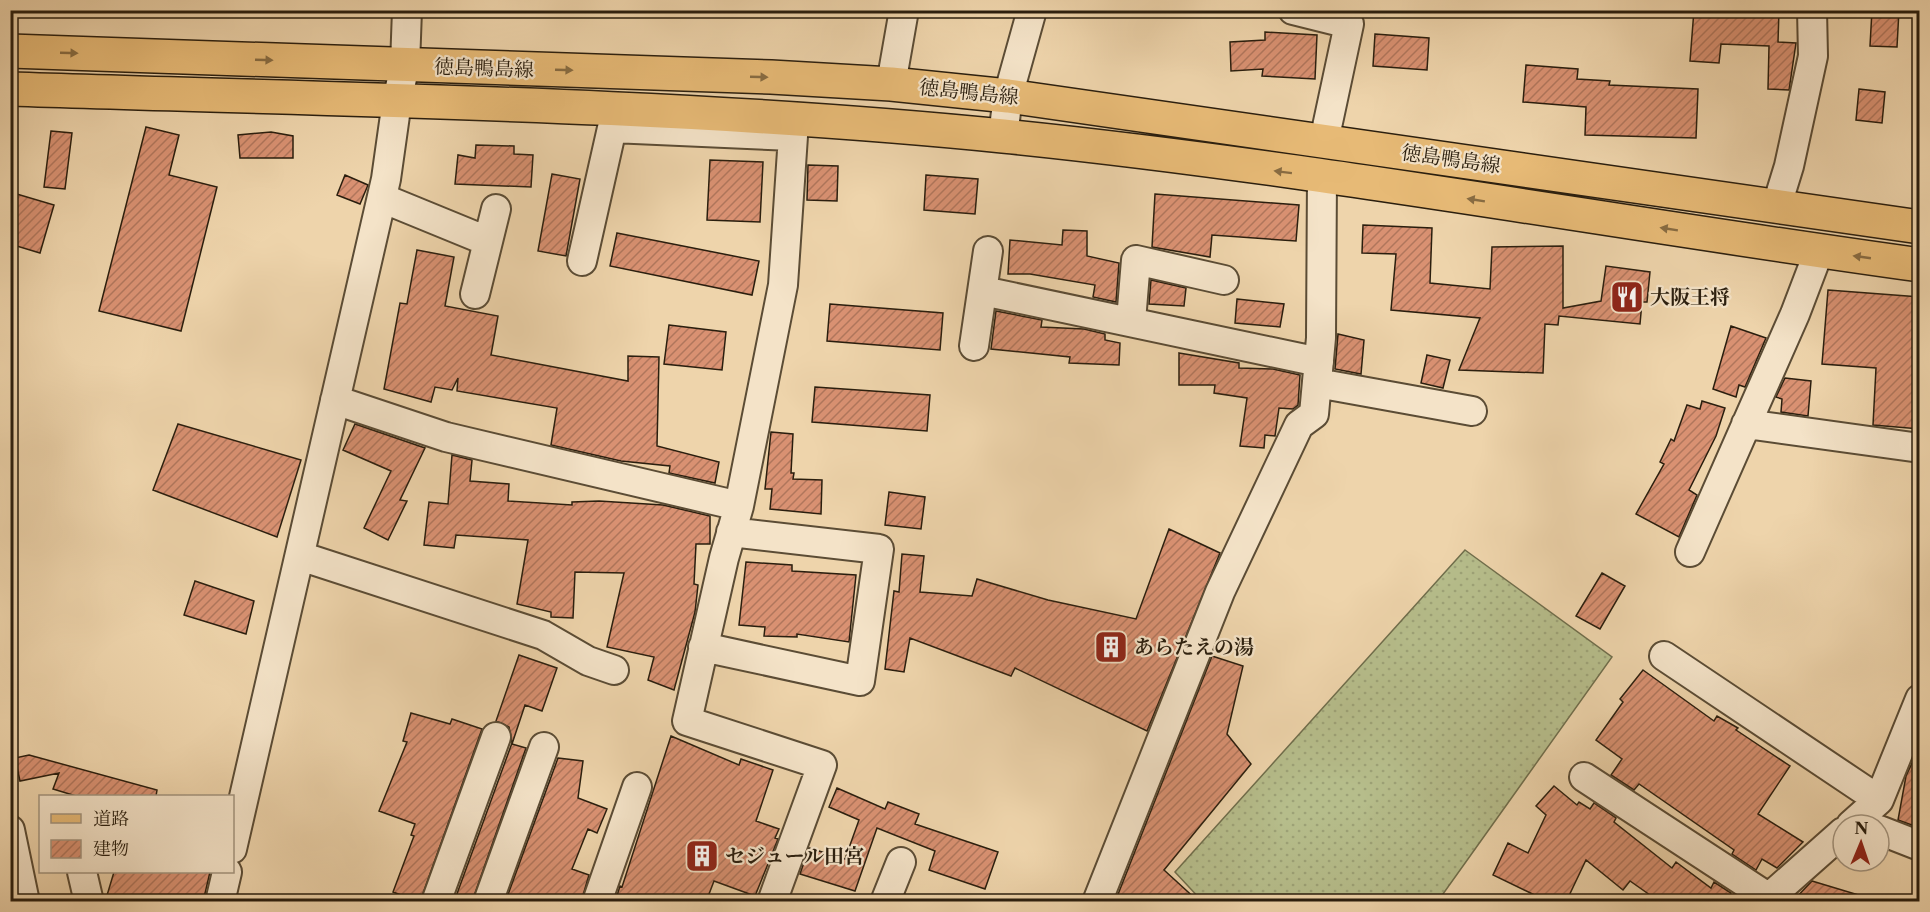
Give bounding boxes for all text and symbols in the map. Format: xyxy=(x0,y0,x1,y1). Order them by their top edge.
one-way arrow xyxy=(59,49,78,58)
street label: 徳島鴨島線 xyxy=(434,54,534,82)
one-way arrow xyxy=(254,55,273,65)
one-way arrow xyxy=(554,66,573,75)
one-way arrow xyxy=(749,72,768,81)
street label: 徳島鴨島線 xyxy=(918,75,1020,109)
street label: 徳島鴨島線 xyxy=(1400,140,1502,178)
one-way arrow xyxy=(1273,167,1292,176)
one-way arrow xyxy=(1466,195,1485,204)
one-way arrow xyxy=(1659,224,1678,233)
one-way arrow xyxy=(1852,252,1871,261)
restaurant icon: 大阪王将 xyxy=(1609,279,1645,315)
place label: 大阪王将 xyxy=(1650,285,1730,309)
building icon: あらたえの湯 xyxy=(1093,629,1129,665)
place label: あらたえの湯 xyxy=(1134,635,1254,659)
legend xyxy=(39,795,234,873)
text: 道路 xyxy=(93,808,129,830)
north arrow xyxy=(1831,813,1891,873)
text: N xyxy=(1854,818,1869,838)
text: 建物 xyxy=(93,838,129,860)
building icon: セジュール田宮 xyxy=(684,838,720,874)
place label: セジュール田宮 xyxy=(725,844,864,868)

